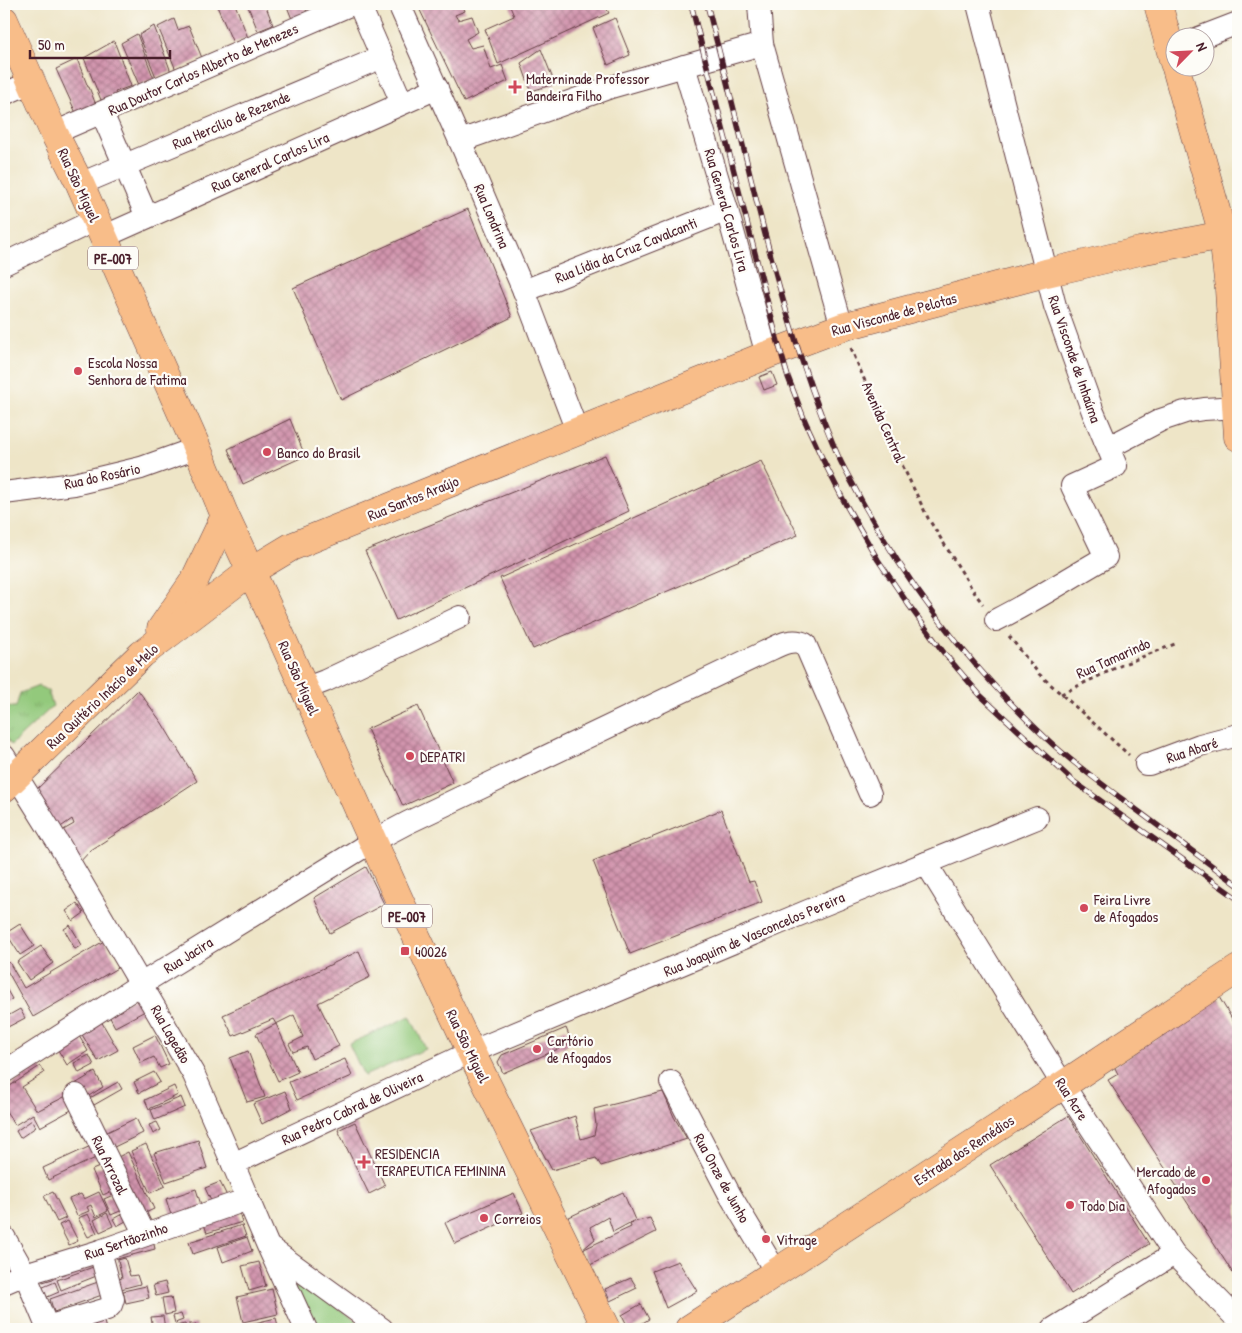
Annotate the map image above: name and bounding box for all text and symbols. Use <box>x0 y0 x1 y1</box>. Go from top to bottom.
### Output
street label: Rua Doutor Carlos Alberto de Menezes <box>105 17 301 120</box>
scale bar <box>30 28 170 60</box>
north arrow <box>1164 28 1214 78</box>
text: 50 m <box>38 34 65 55</box>
text: N <box>1192 39 1213 54</box>
place label: Materninade Professor Bandeira Filho <box>526 68 650 106</box>
marker: Materninade Professor Bandeira Filho <box>508 80 522 94</box>
street label: Rua Hercílio de Rezende <box>169 86 293 154</box>
street label: Rua General Carlos Lira <box>208 127 332 197</box>
street label: Rua São Miguel <box>53 145 105 225</box>
street label: Rua General Carlos Lira <box>699 146 755 274</box>
street label: Rua Londrina <box>469 181 515 252</box>
street label: Rua Lídia da Cruz Cavalcanti <box>552 212 700 288</box>
road number: PE-007 <box>88 247 138 270</box>
street label: Rua Visconde de Pelotas <box>829 287 959 341</box>
street label: Rua Visconde de Inhaúma <box>1043 292 1107 426</box>
place label: Escola Nossa Senhora de Fatima <box>88 352 187 390</box>
marker: Escola Nossa Senhora de Fatima <box>72 365 84 377</box>
street label: Avenida Central <box>857 378 911 466</box>
place label: Banco do Brasil <box>277 442 360 463</box>
marker: Banco do Brasil <box>261 446 273 458</box>
street label: Rua do Rosário <box>62 458 142 494</box>
street label: Rua Santos Araújo <box>364 470 462 526</box>
street label: Rua Tamarindo <box>1073 632 1153 684</box>
street label: Rua São Miguel <box>273 637 325 719</box>
street label: Rua Quitério Inácio de Melo <box>41 638 163 754</box>
street label: Rua Abaré <box>1163 732 1221 768</box>
place label: DEPATRI <box>420 746 466 767</box>
marker: DEPATRI <box>404 750 416 762</box>
street label: Rua Joaquim de Vasconcelos Pereira <box>660 886 848 982</box>
place label: Feira Livre de Afogados <box>1093 889 1158 927</box>
marker: Feira Livre de Afogados <box>1078 902 1090 914</box>
road number: PE-007 <box>382 904 432 928</box>
street label: Rua Jacira <box>159 932 217 978</box>
place label: 40026 <box>415 941 447 962</box>
marker: 40026 <box>399 945 411 957</box>
street label: Rua Lagedão <box>146 1001 196 1067</box>
street label: Rua São Miguel <box>441 1006 495 1086</box>
place label: Cartório de Afogados <box>547 1030 611 1068</box>
marker: Cartório de Afogados <box>531 1043 543 1055</box>
street label: Rua Pedro Cabral de Oliveira <box>278 1066 426 1150</box>
street label: Rua Acre <box>1050 1074 1094 1124</box>
street label: Estrada dos Remédios <box>910 1110 1018 1190</box>
street label: Rua Onze de Junho <box>689 1130 755 1226</box>
street label: Rua Arrozal <box>87 1132 133 1198</box>
place label: RESIDENCIA TERAPEUTICA FEMININA <box>375 1143 507 1181</box>
marker: RESIDENCIA TERAPEUTICA FEMININA <box>357 1155 371 1169</box>
place label: Mercado de Afogados <box>1136 1161 1196 1199</box>
marker: Mercado de Afogados <box>1200 1174 1212 1186</box>
place label: Todo Dia <box>1080 1195 1125 1216</box>
marker: Todo Dia <box>1064 1199 1076 1211</box>
place label: Correios <box>494 1208 541 1229</box>
marker: Correios <box>478 1212 490 1224</box>
street label: Rua Sertãozinho <box>82 1217 170 1265</box>
place label: Vitrage <box>776 1229 817 1250</box>
marker: Vitrage <box>760 1233 772 1245</box>

